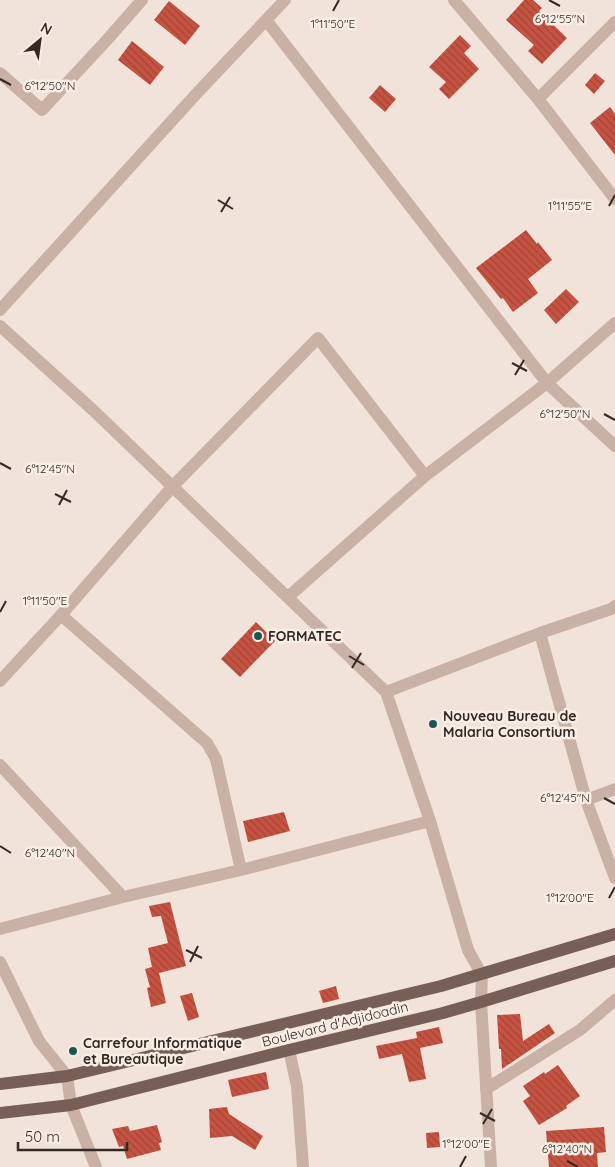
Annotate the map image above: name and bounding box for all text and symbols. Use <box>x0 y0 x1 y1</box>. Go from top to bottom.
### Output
text: 6°12'55"N <box>535 11 585 26</box>
north arrow <box>15 15 65 65</box>
text: 1°11'50"E <box>311 16 356 31</box>
text: N <box>37 18 55 39</box>
text: 6°12'50"N <box>25 78 75 93</box>
text: 1°11'55"E <box>548 198 592 213</box>
text: 6°12'50"N <box>540 406 590 421</box>
text: 6°12'45"N <box>25 461 75 476</box>
text: 1°11'50"E <box>23 593 68 608</box>
place label: FORMATEC <box>268 627 341 645</box>
marker: FORMATEC <box>252 630 264 642</box>
place label: Nouveau Bureau de Malaria Consortium <box>443 707 576 741</box>
marker: Nouveau Bureau de Malaria Consortium <box>427 718 439 730</box>
text: 6°12'45"N <box>540 790 590 805</box>
text: 6°12'40"N <box>25 845 75 860</box>
text: 1°12'00"E <box>546 890 594 905</box>
street label: Boulevard d'Adjidoadin <box>260 997 410 1051</box>
place label: Carrefour Informatique et Bureautique <box>83 1034 242 1068</box>
marker: Carrefour Informatique et Bureautique <box>67 1045 79 1057</box>
scale bar <box>18 1120 126 1152</box>
text: 50 m <box>25 1127 60 1146</box>
text: 1°12'00"E <box>442 1136 490 1151</box>
text: 6°12'40"N <box>542 1141 592 1156</box>

